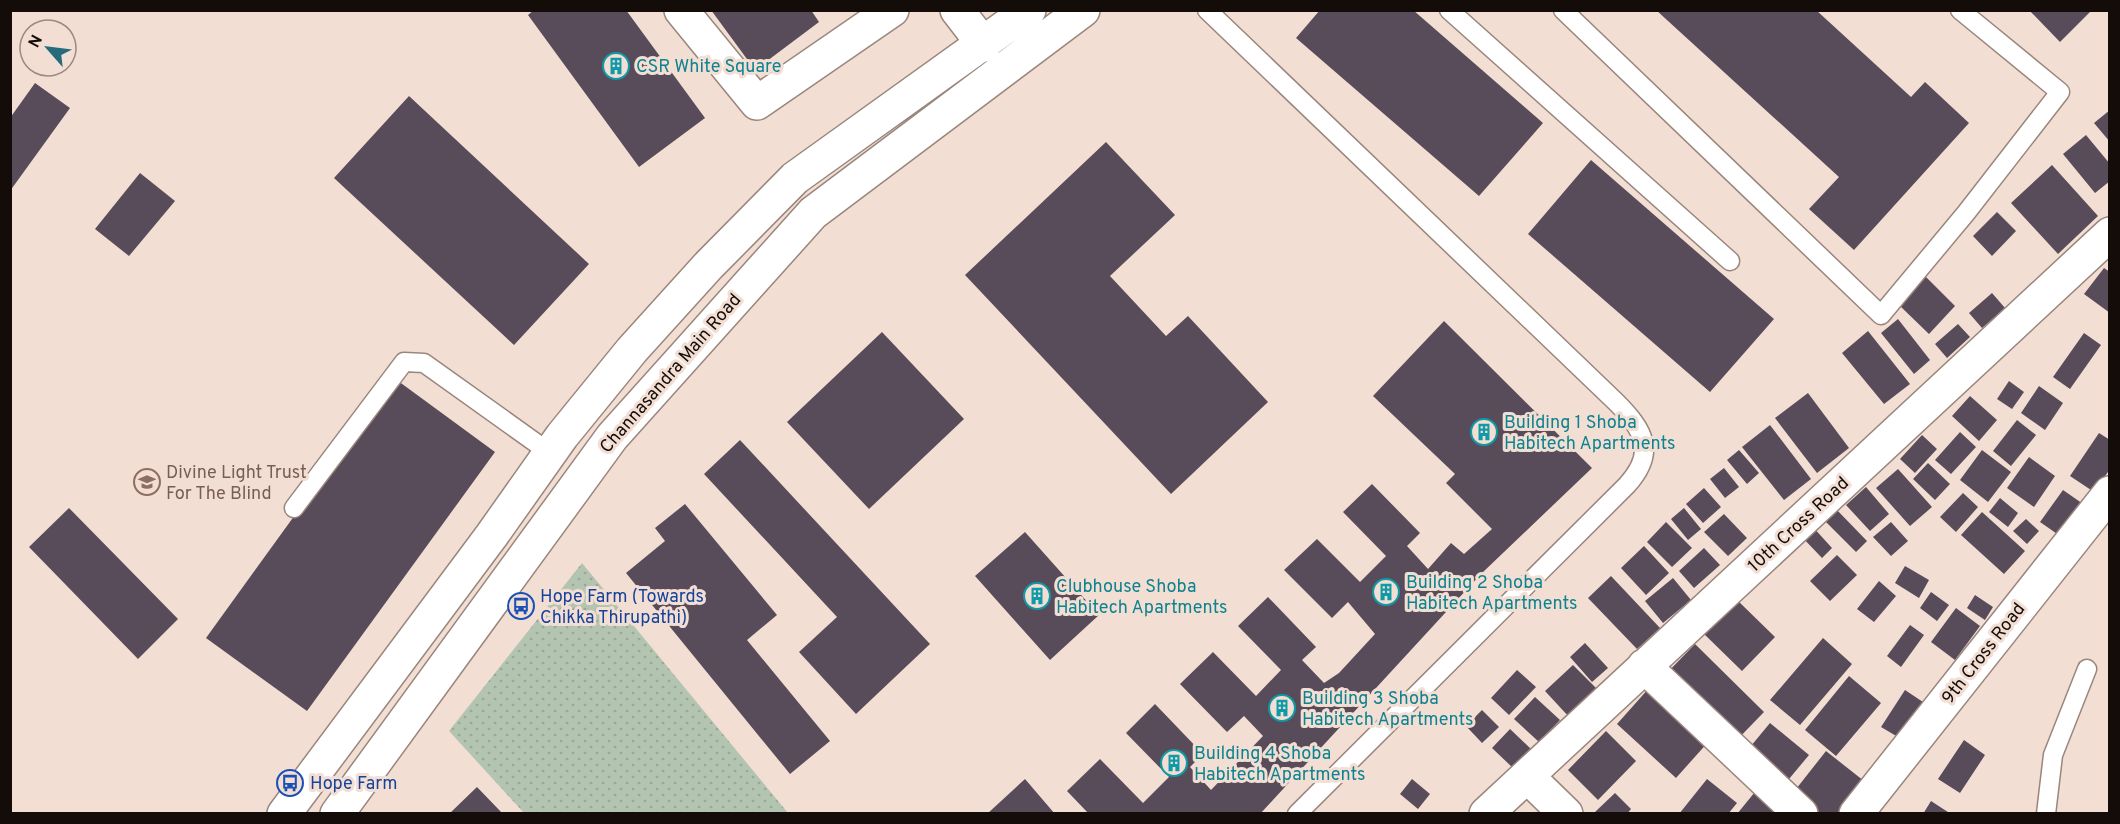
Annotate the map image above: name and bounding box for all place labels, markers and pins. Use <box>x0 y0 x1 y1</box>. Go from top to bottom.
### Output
building icon: CSR White Square <box>601 51 631 81</box>
place label: CSR White Square <box>636 56 781 79</box>
place label: Building 1 Shoba Habitech Apartments <box>1504 412 1676 456</box>
building icon: Building 1 Shoba Habitech Apartments <box>1469 417 1499 447</box>
place label: Divine Light Trust For The Blind <box>166 462 307 506</box>
school or university icon: Divine Light Trust For The Blind <box>132 467 162 497</box>
place label: Building 2 Shoba Habitech Apartments <box>1406 572 1578 616</box>
place label: Clubhouse Shoba Habitech Apartments <box>1056 576 1228 620</box>
building icon: Building 2 Shoba Habitech Apartments <box>1371 577 1401 607</box>
building icon: Clubhouse Shoba Habitech Apartments <box>1022 581 1052 611</box>
place label: Hope Farm (Towards Chikka Thirupathi) <box>540 586 704 630</box>
bus stop icon: Hope Farm (Towards Chikka Thirupathi) <box>506 591 536 621</box>
place label: Building 3 Shoba Habitech Apartments <box>1302 688 1474 732</box>
building icon: Building 3 Shoba Habitech Apartments <box>1267 693 1297 723</box>
place label: Building 4 Shoba Habitech Apartments <box>1194 743 1366 787</box>
building icon: Building 4 Shoba Habitech Apartments <box>1159 748 1189 778</box>
bus stop icon: Hope Farm <box>275 768 305 798</box>
place label: Hope Farm <box>310 773 398 796</box>

